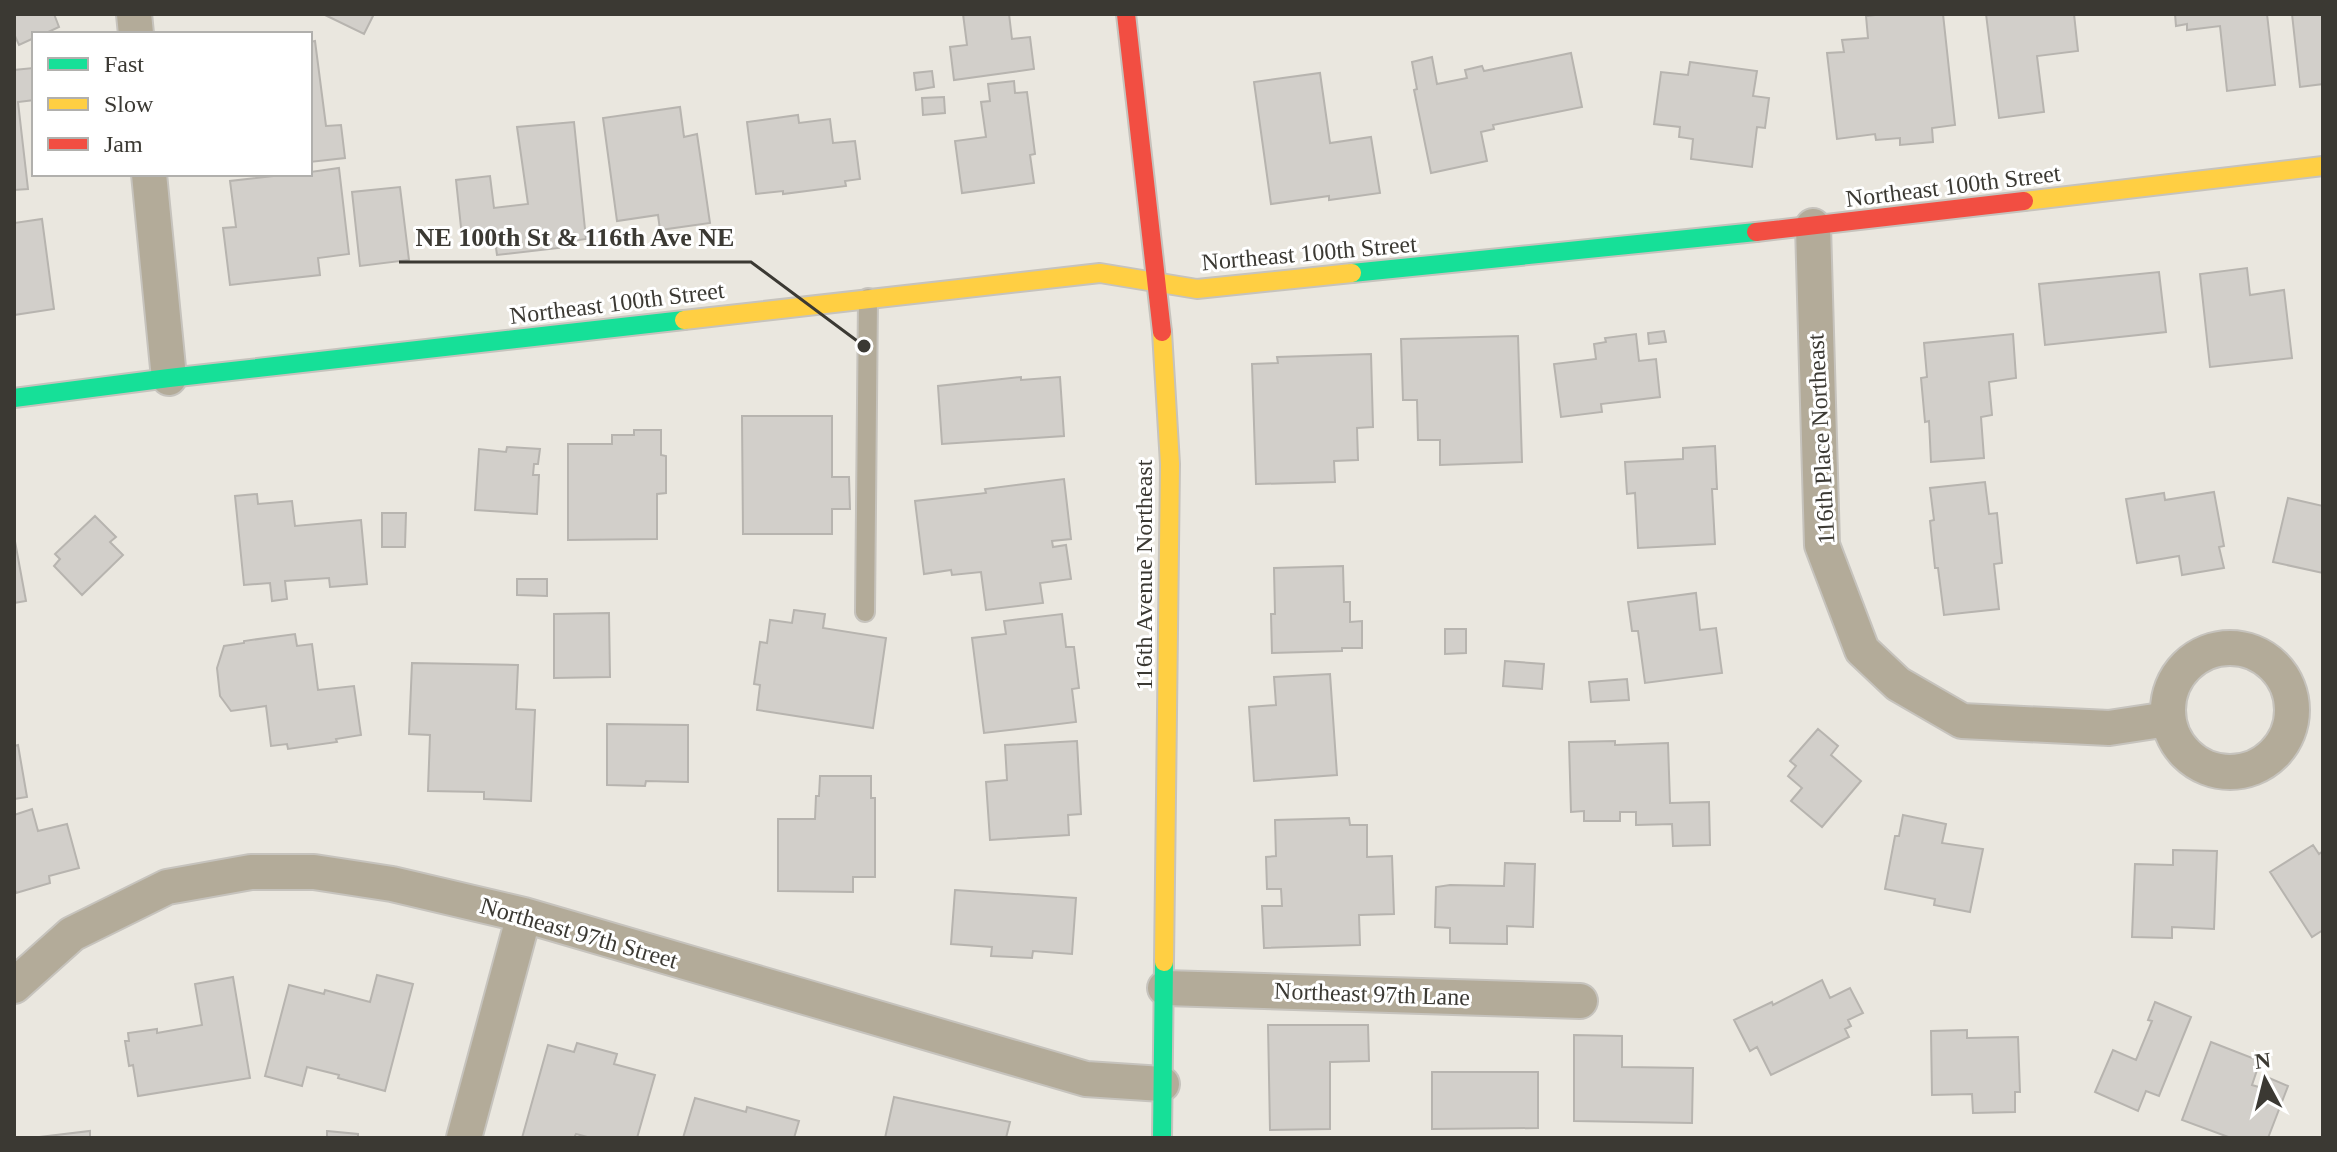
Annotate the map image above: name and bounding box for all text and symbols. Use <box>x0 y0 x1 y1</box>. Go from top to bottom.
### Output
legend <box>32 32 312 176</box>
text: Fast <box>104 51 144 77</box>
text: Slow <box>104 91 154 117</box>
text: Jam <box>104 131 143 157</box>
street label: Northeast 100th Street <box>1844 160 2062 212</box>
callout: NE 100th St & 116th Ave NE <box>399 212 751 262</box>
text: NE 100th St & 116th Ave NE <box>416 223 734 252</box>
street label: Northeast 100th Street <box>1200 231 1418 275</box>
street label: Northeast 100th Street <box>508 277 726 329</box>
street label: 116th Place Northeast <box>1802 333 1840 545</box>
street label: 116th Avenue Northeast <box>1131 459 1157 690</box>
street label: Northeast 97th Street <box>477 892 681 974</box>
street label: Northeast 97th Lane <box>1274 978 1470 1010</box>
north arrow <box>2225 1040 2305 1120</box>
text: N <box>2253 1047 2272 1074</box>

